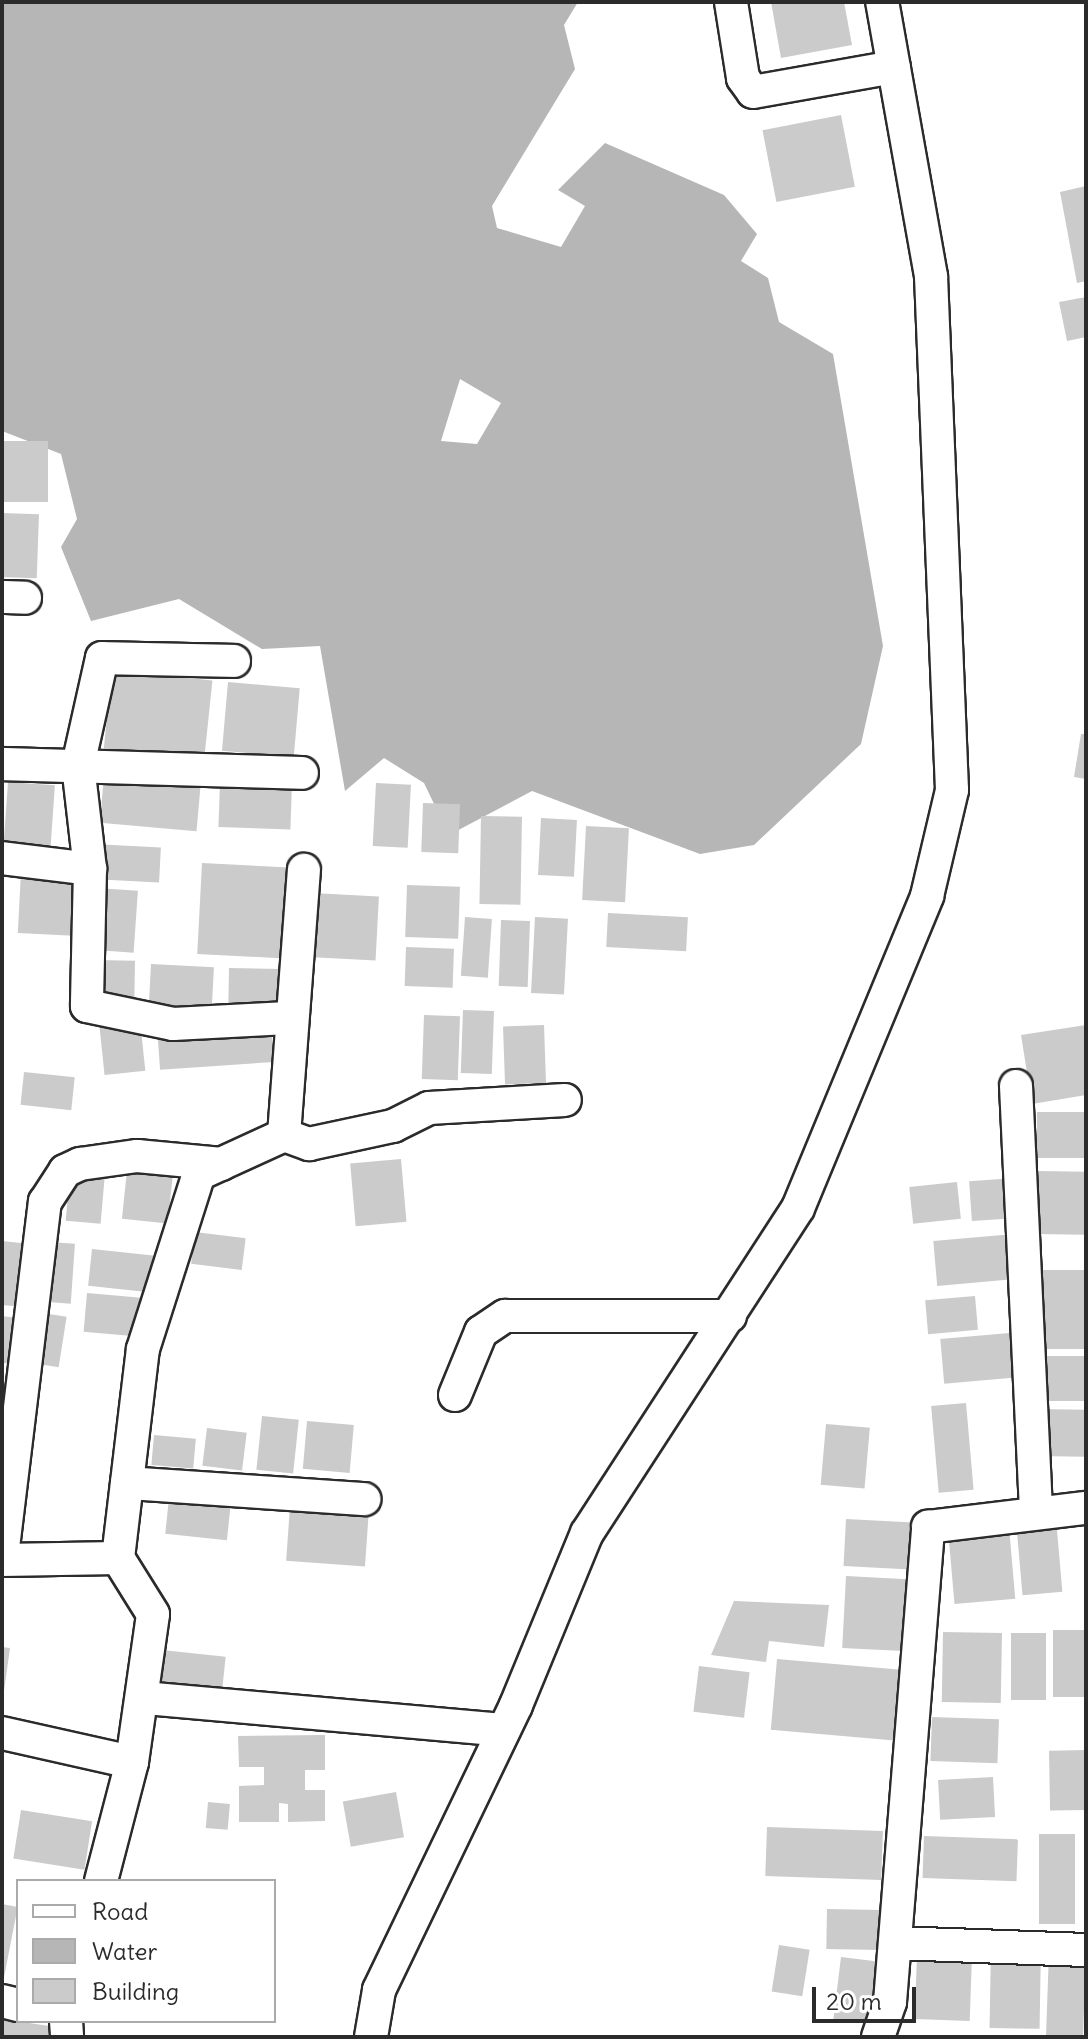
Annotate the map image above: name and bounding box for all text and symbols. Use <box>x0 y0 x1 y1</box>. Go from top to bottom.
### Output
legend <box>16 1879 276 2023</box>
text: Road <box>92 1896 148 1926</box>
text: Water <box>92 1936 157 1966</box>
scale bar <box>816 1971 920 2021</box>
text: Building <box>92 1976 179 2006</box>
text: 20 m <box>826 1986 882 2016</box>

